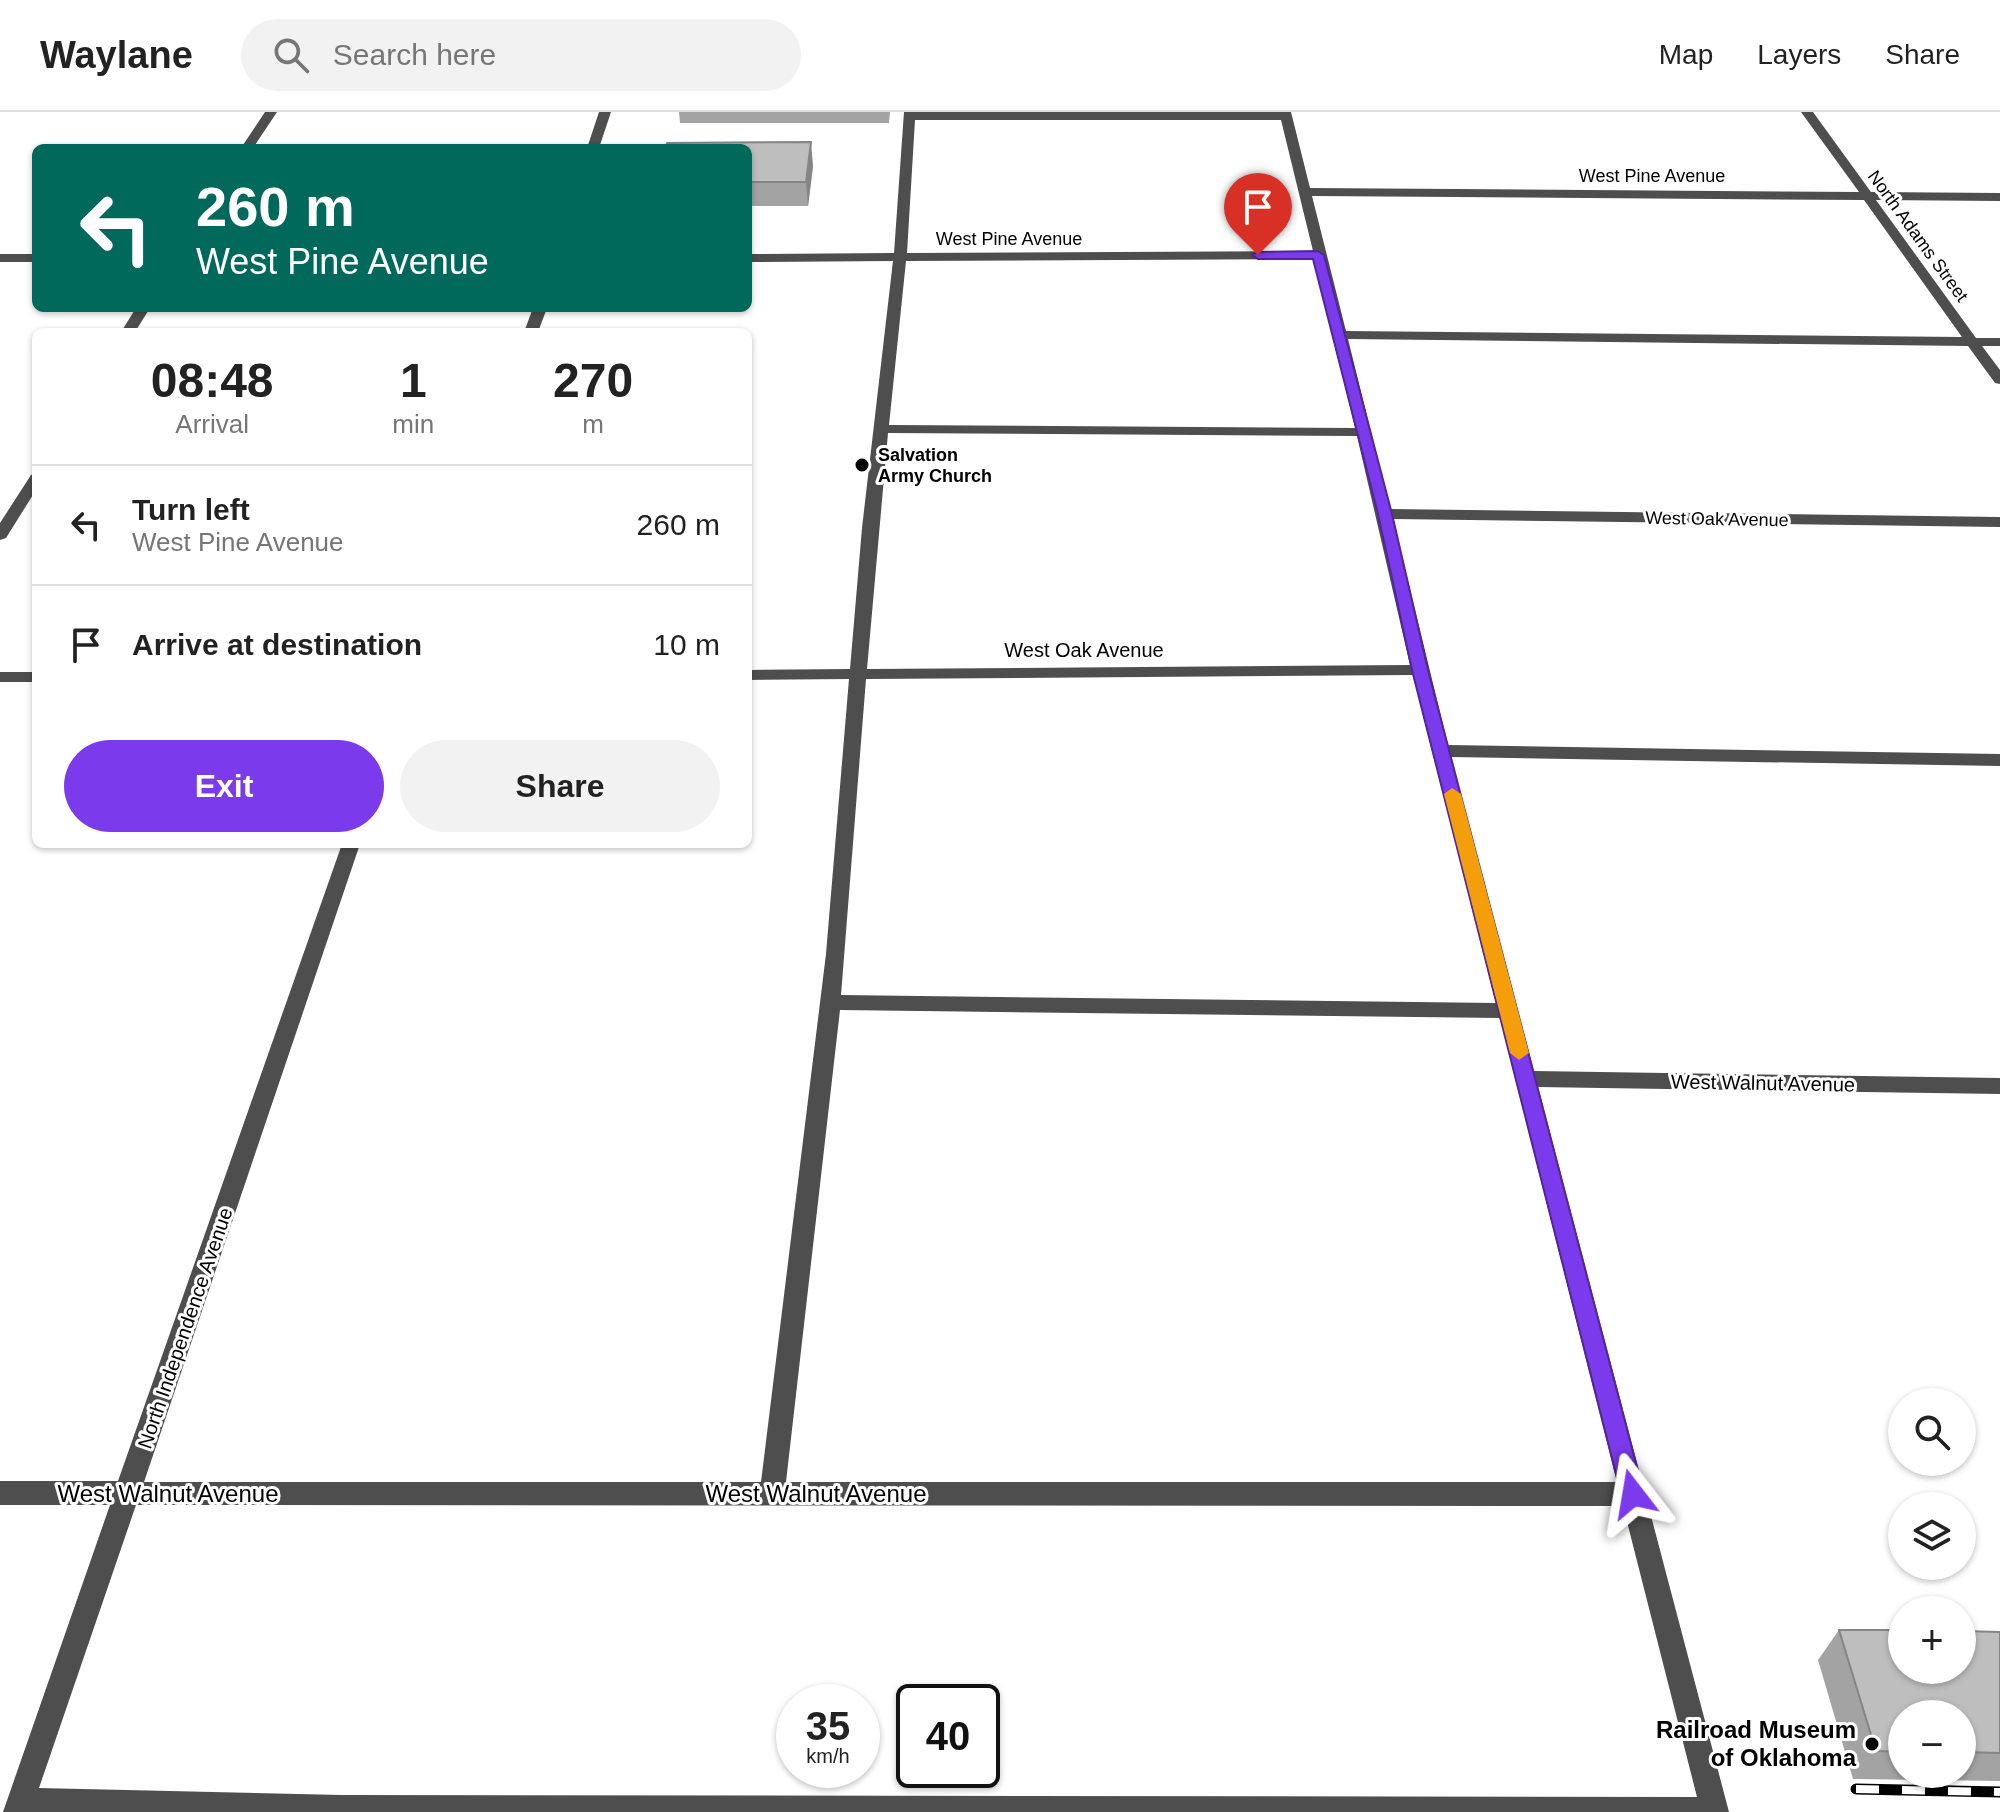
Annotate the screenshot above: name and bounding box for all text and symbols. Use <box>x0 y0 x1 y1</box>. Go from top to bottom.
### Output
search box <box>241 19 801 91</box>
icon: search <box>269 33 313 77</box>
text: Waylane <box>40 34 193 76</box>
text: Search here <box>333 38 496 71</box>
text: Map <box>1659 39 1713 70</box>
text: Layers <box>1757 39 1841 70</box>
text: Share <box>1885 39 1960 70</box>
street label: West Pine Avenue <box>1579 166 1725 186</box>
street label: North Adams Street <box>1864 167 1972 305</box>
pin <box>1224 173 1292 255</box>
text: 260 m <box>196 175 355 238</box>
icon: left <box>64 176 168 280</box>
icon: arrive <box>1236 185 1280 229</box>
street label: West Pine Avenue <box>936 229 1082 249</box>
text: West Pine Avenue <box>196 241 489 282</box>
text: 08:48 <box>151 354 274 407</box>
text: 1 <box>400 354 427 407</box>
text: 270 <box>553 354 633 407</box>
text: Arrival <box>175 409 249 439</box>
text: min <box>392 409 434 439</box>
text: m <box>582 409 604 439</box>
place label: Salvation Army Church <box>878 445 992 486</box>
marker: Salvation Army Church <box>853 456 871 474</box>
text: Turn left <box>132 493 250 526</box>
icon: left <box>64 503 108 547</box>
text: 260 m <box>637 508 720 541</box>
street label: West Oak Avenue <box>1645 508 1789 530</box>
text: West Pine Avenue <box>132 527 344 557</box>
icon: arrive <box>64 623 108 667</box>
text: Arrive at destination <box>132 628 422 661</box>
text: 10 m <box>653 628 720 661</box>
street label: West Oak Avenue <box>1004 639 1164 661</box>
button: Exit <box>64 740 384 832</box>
button: Share <box>400 740 720 832</box>
street label: West Walnut Avenue <box>1671 1070 1855 1096</box>
street label: North Independence Avenue <box>133 1205 237 1451</box>
map controls <box>1888 1388 1976 1788</box>
button: search <box>1888 1388 1976 1476</box>
position arrow <box>1591 1452 1675 1536</box>
street label: West Walnut Avenue <box>57 1480 279 1507</box>
street label: West Walnut Avenue <box>705 1480 927 1507</box>
button: layers <box>1888 1492 1976 1580</box>
button: + <box>1888 1596 1976 1684</box>
speed limit sign: 40 <box>896 1684 1000 1788</box>
button: − <box>1888 1700 1976 1788</box>
text: 35 <box>806 1704 850 1748</box>
place label: Railroad Museum of Oklahoma <box>1656 1716 1857 1771</box>
marker: Railroad Museum of Oklahoma <box>1863 1735 1881 1753</box>
text: km/h <box>806 1745 850 1767</box>

